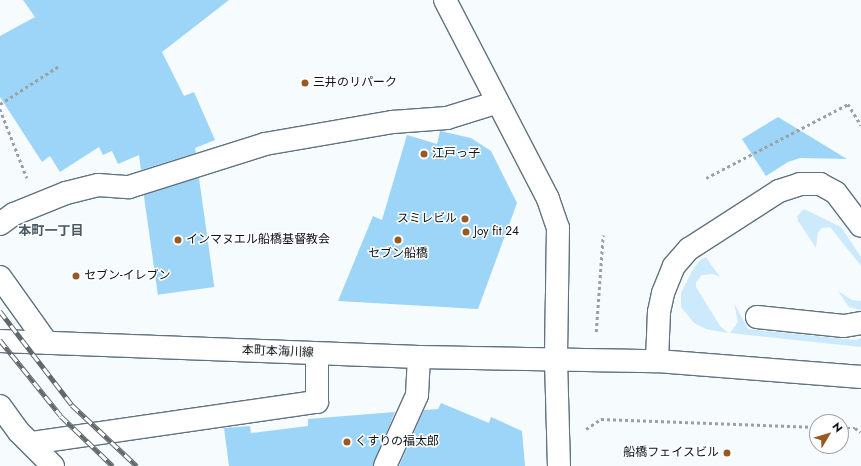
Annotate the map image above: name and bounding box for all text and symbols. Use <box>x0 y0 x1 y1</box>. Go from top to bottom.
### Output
place label: 三井のリパーク <box>313 76 397 90</box>
marker: 三井のリパーク <box>300 78 310 88</box>
place label: 江戸っ子 <box>432 147 480 161</box>
marker: 江戸っ子 <box>419 149 429 159</box>
place label: スミレビル <box>397 212 457 226</box>
marker: スミレビル <box>460 214 470 224</box>
district label: 本町一丁目 <box>19 223 83 239</box>
place label: Joy fit 24 <box>474 225 519 239</box>
marker: Joy fit 24 <box>461 227 471 237</box>
place label: インマヌエル船橋基督教会 <box>186 233 330 247</box>
marker: インマヌエル船橋基督教会 <box>173 235 183 245</box>
marker: セブン船橋 <box>393 235 403 245</box>
place label: セブン船橋 <box>368 247 428 261</box>
place label: セブン-イレブン <box>84 269 171 283</box>
marker: セブン-イレブン <box>71 271 81 281</box>
street label: 本町本海川線 <box>242 344 314 360</box>
north arrow <box>809 414 849 454</box>
text: N <box>829 419 847 436</box>
place label: くすりの福太郎 <box>355 435 439 449</box>
marker: くすりの福太郎 <box>342 437 352 447</box>
place label: 船橋フェイスビル <box>623 446 719 460</box>
marker: 船橋フェイスビル <box>722 448 732 458</box>

